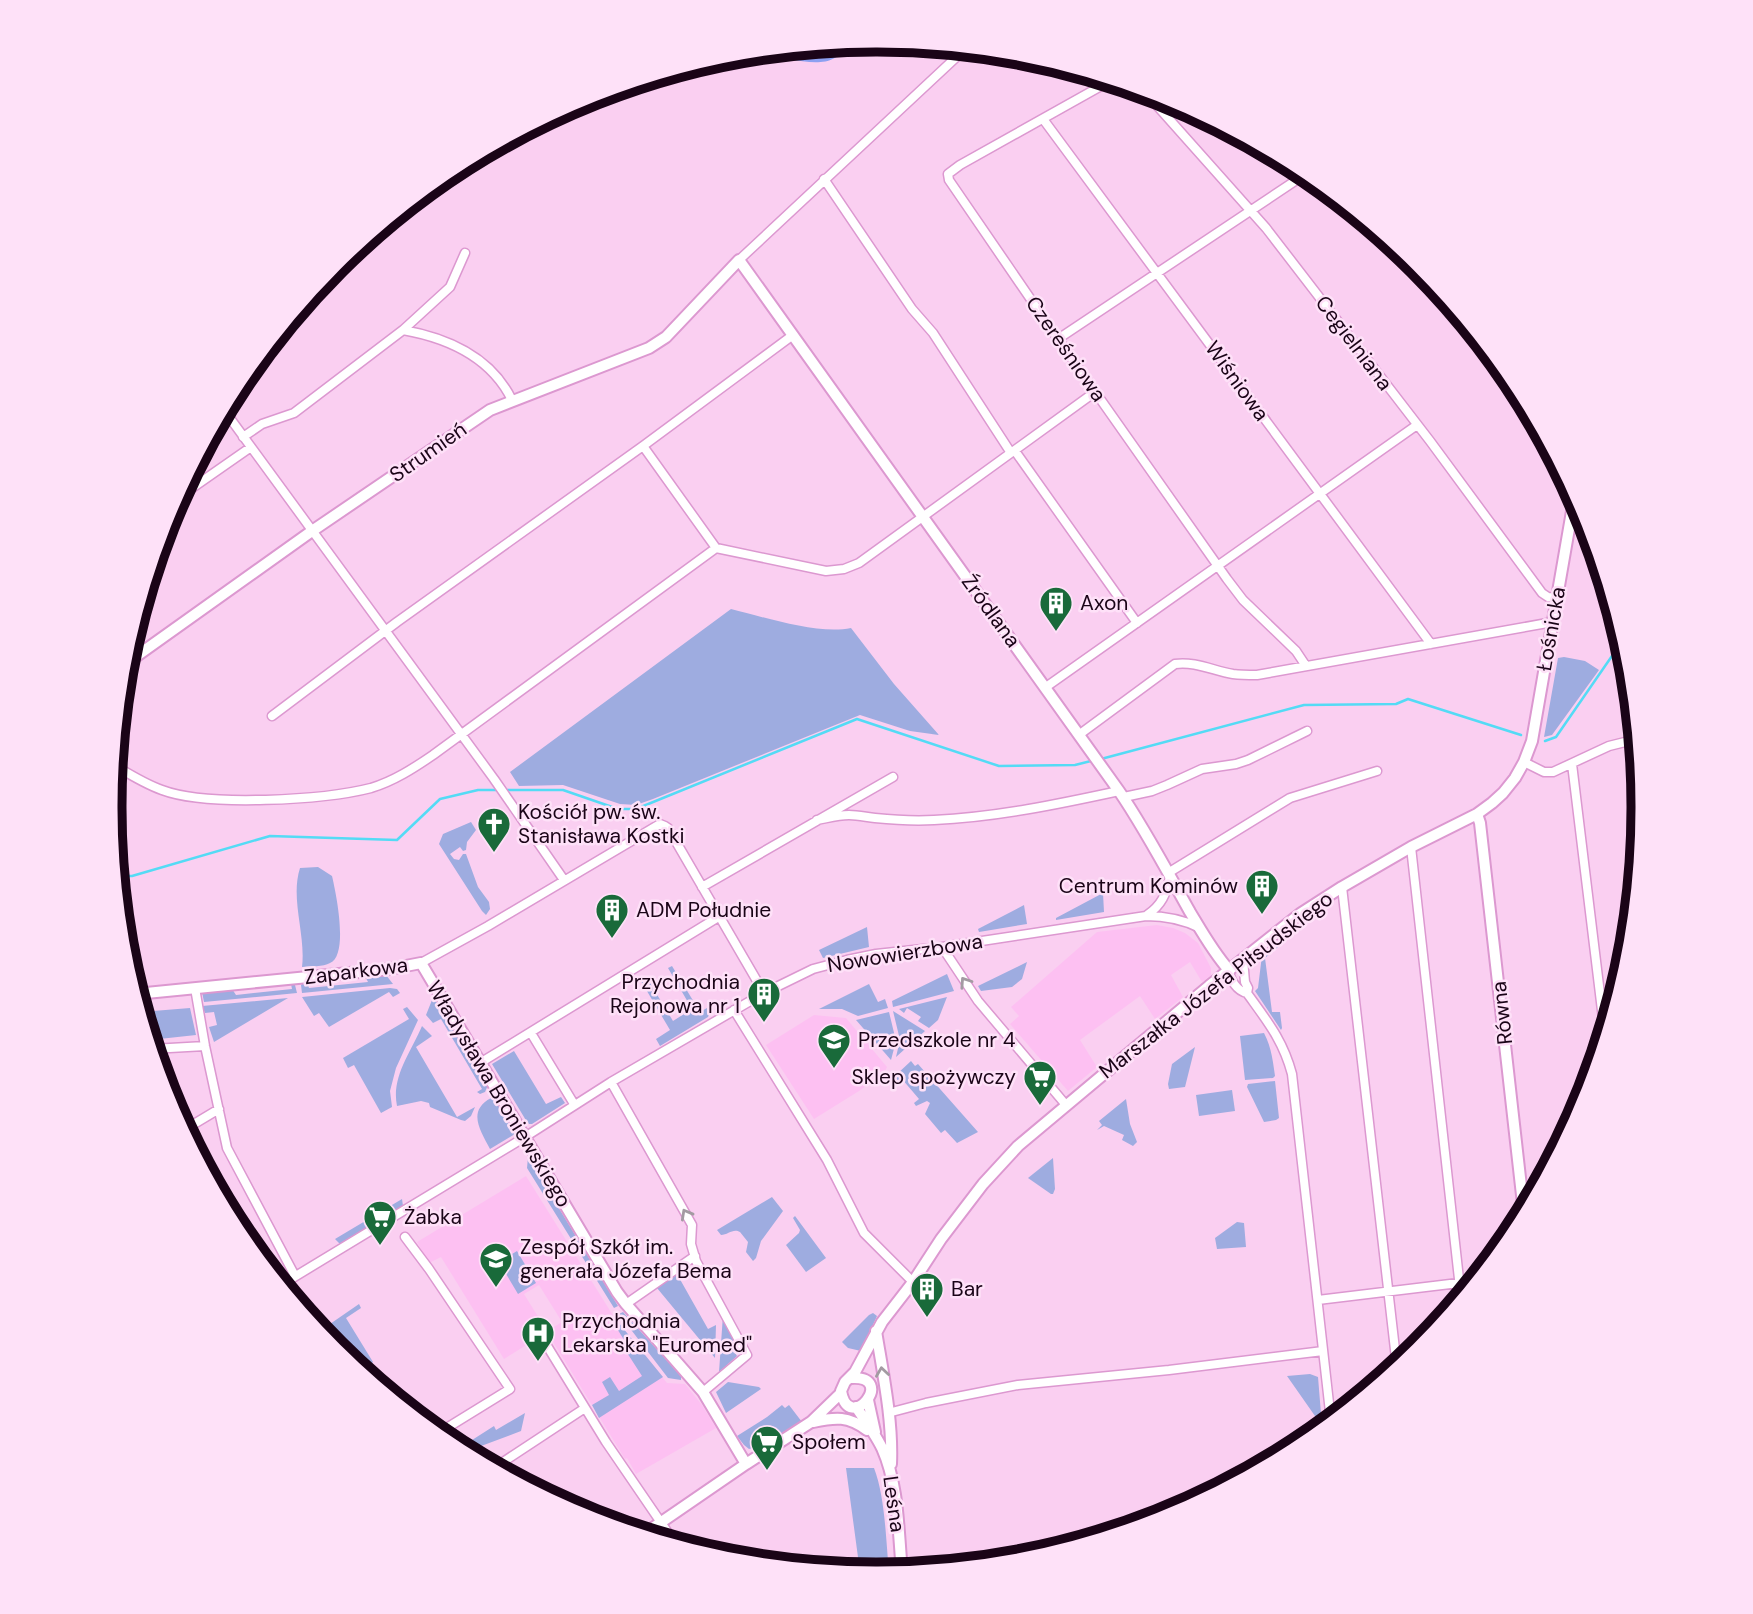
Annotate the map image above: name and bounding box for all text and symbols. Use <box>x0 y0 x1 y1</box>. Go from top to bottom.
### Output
street label: Cegielniana <box>1309 290 1399 396</box>
street label: Czereśniowa <box>1019 291 1113 407</box>
street label: Wiśniowa <box>1199 335 1275 427</box>
street label: Strumień <box>384 415 472 489</box>
street label: Źródlana <box>955 569 1027 653</box>
building icon: Axon <box>1037 584 1075 633</box>
street label: Łośnicka <box>1530 585 1572 673</box>
place label: Axon <box>1080 589 1128 617</box>
place label: Kościół pw. św. Stanisława Kostki <box>518 798 685 850</box>
church icon: Kościół pw. św. Stanisława Kostki <box>475 805 513 854</box>
building icon: Centrum Kominów <box>1243 867 1281 916</box>
place label: Centrum Kominów <box>1059 872 1238 900</box>
street label: Marszałka Józefa Piłsudskiego <box>1093 885 1339 1085</box>
building icon: ADM Południe <box>593 891 631 940</box>
place label: ADM Południe <box>636 896 771 924</box>
street label: Nowowierzbowa <box>825 927 985 979</box>
street label: Zaparkowa <box>303 951 409 991</box>
place label: Przychodnia Rejonowa nr 1 <box>610 968 740 1020</box>
street label: Władysława Broniewskiego <box>420 975 578 1213</box>
building icon: Przychodnia Rejonowa nr 1 <box>745 975 783 1024</box>
one-way arrow <box>961 977 973 990</box>
street label: Równa <box>1485 980 1519 1046</box>
school or university icon: Przedszkole nr 4 <box>815 1021 853 1070</box>
place label: Przedszkole nr 4 <box>858 1026 1016 1054</box>
supermarket icon: Sklep spożywczy <box>1021 1058 1059 1107</box>
place label: Sklep spożywczy <box>852 1063 1016 1091</box>
supermarket icon: Żabka <box>361 1198 399 1247</box>
place label: Żabka <box>404 1203 462 1231</box>
one-way arrow <box>680 1208 694 1221</box>
place label: Zespół Szkół im. generała Józefa Bema <box>520 1233 732 1285</box>
school or university icon: Zespół Szkół im. generała Józefa Bema <box>477 1240 515 1289</box>
building icon: Bar <box>908 1270 946 1319</box>
place label: Bar <box>951 1275 983 1303</box>
place label: Przychodnia Lekarska "Euromed" <box>562 1307 752 1359</box>
hospital icon: Przychodnia Lekarska "Euromed" <box>519 1314 557 1363</box>
one-way arrow <box>875 1366 890 1378</box>
supermarket icon: Społem <box>748 1423 786 1472</box>
place label: Społem <box>792 1428 866 1456</box>
street label: Leśna <box>876 1474 912 1534</box>

